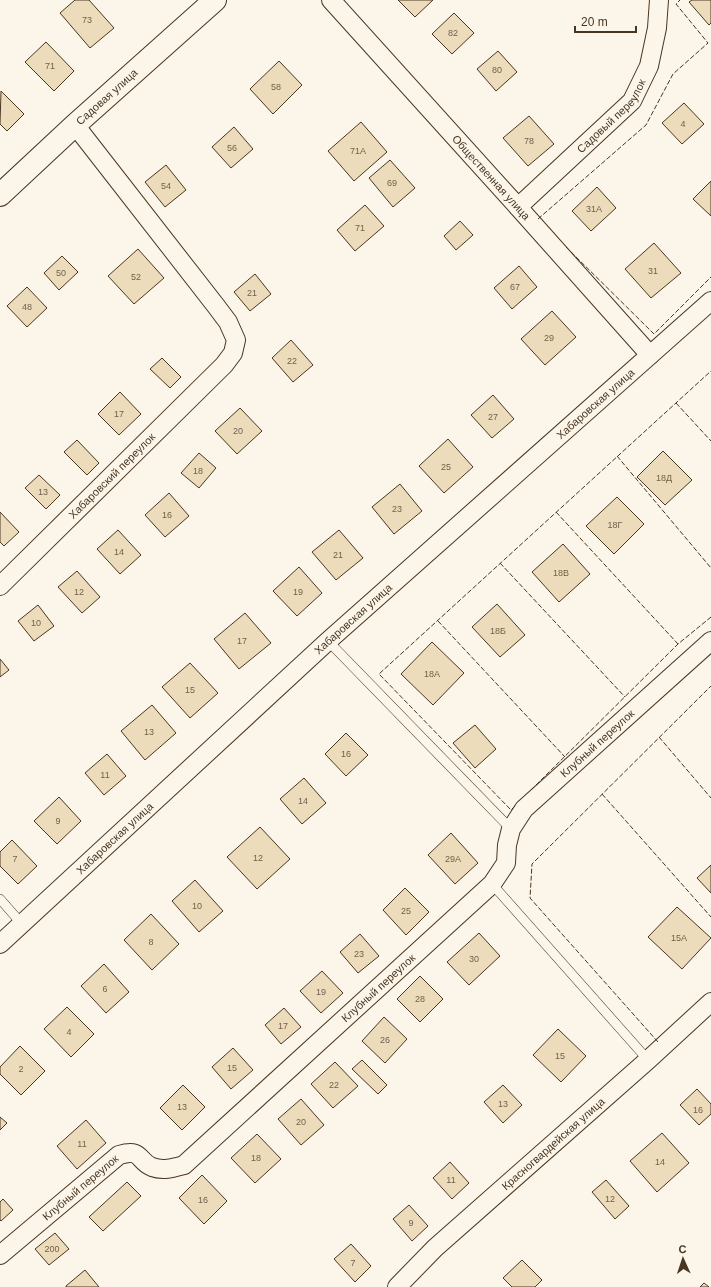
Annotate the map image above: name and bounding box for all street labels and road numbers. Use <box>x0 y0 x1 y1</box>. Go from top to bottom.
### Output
street label: Садовая улица <box>74 66 140 127</box>
street label: Садовый переулок <box>574 77 648 155</box>
street label: Общественная улица <box>450 133 533 223</box>
street label: Хабаровская улица <box>554 366 637 441</box>
street label: Хабаровский переулок <box>66 430 158 521</box>
street label: Хабаровская улица <box>312 581 395 657</box>
street label: Клубный переулок <box>558 707 637 779</box>
street label: Хабаровская улица <box>74 799 156 876</box>
street label: Клубный переулок <box>339 951 417 1024</box>
street label: Красногвардейская улица <box>499 1095 608 1192</box>
street label: Клубный переулок <box>40 1152 121 1223</box>

